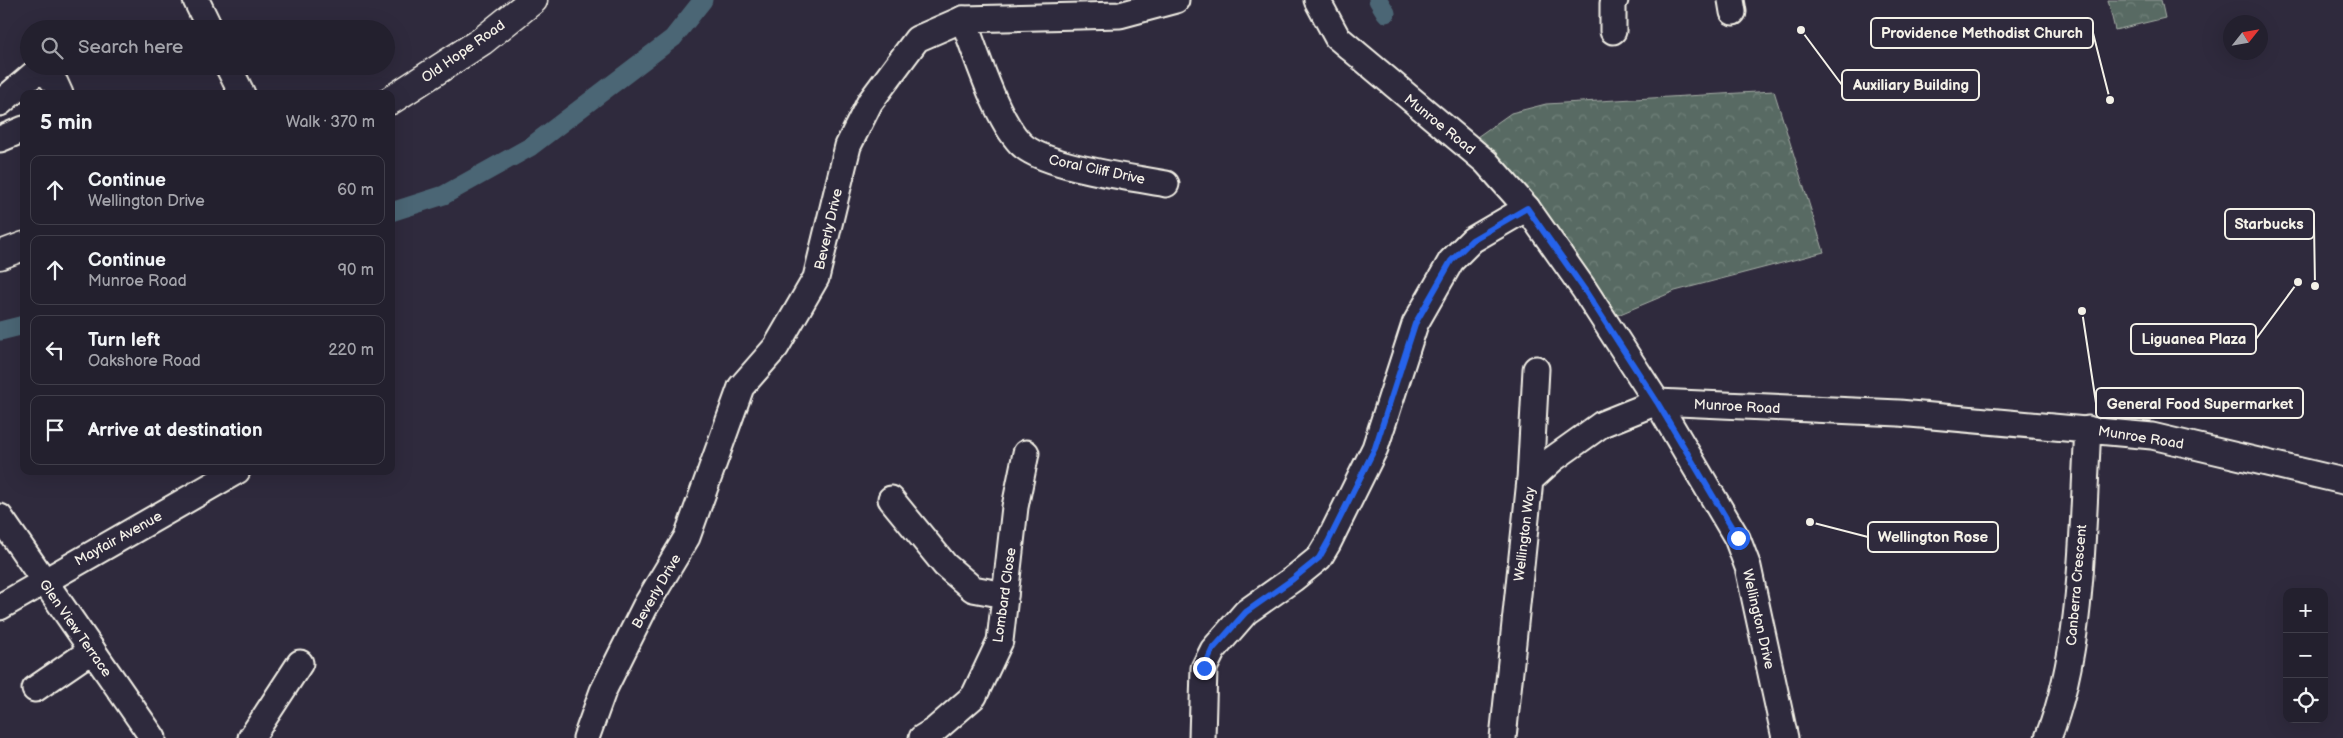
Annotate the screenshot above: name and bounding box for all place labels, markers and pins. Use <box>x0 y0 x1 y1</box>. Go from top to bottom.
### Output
callout: Providence Methodist Church <box>1871 18 2093 48</box>
callout: Auxiliary Building <box>1842 70 1979 100</box>
callout: Starbucks <box>2225 209 2314 239</box>
callout: Liguanea Plaza <box>2131 324 2256 354</box>
callout: General Food Supermarket <box>2096 388 2303 418</box>
callout: Wellington Rose <box>1868 522 1998 552</box>

